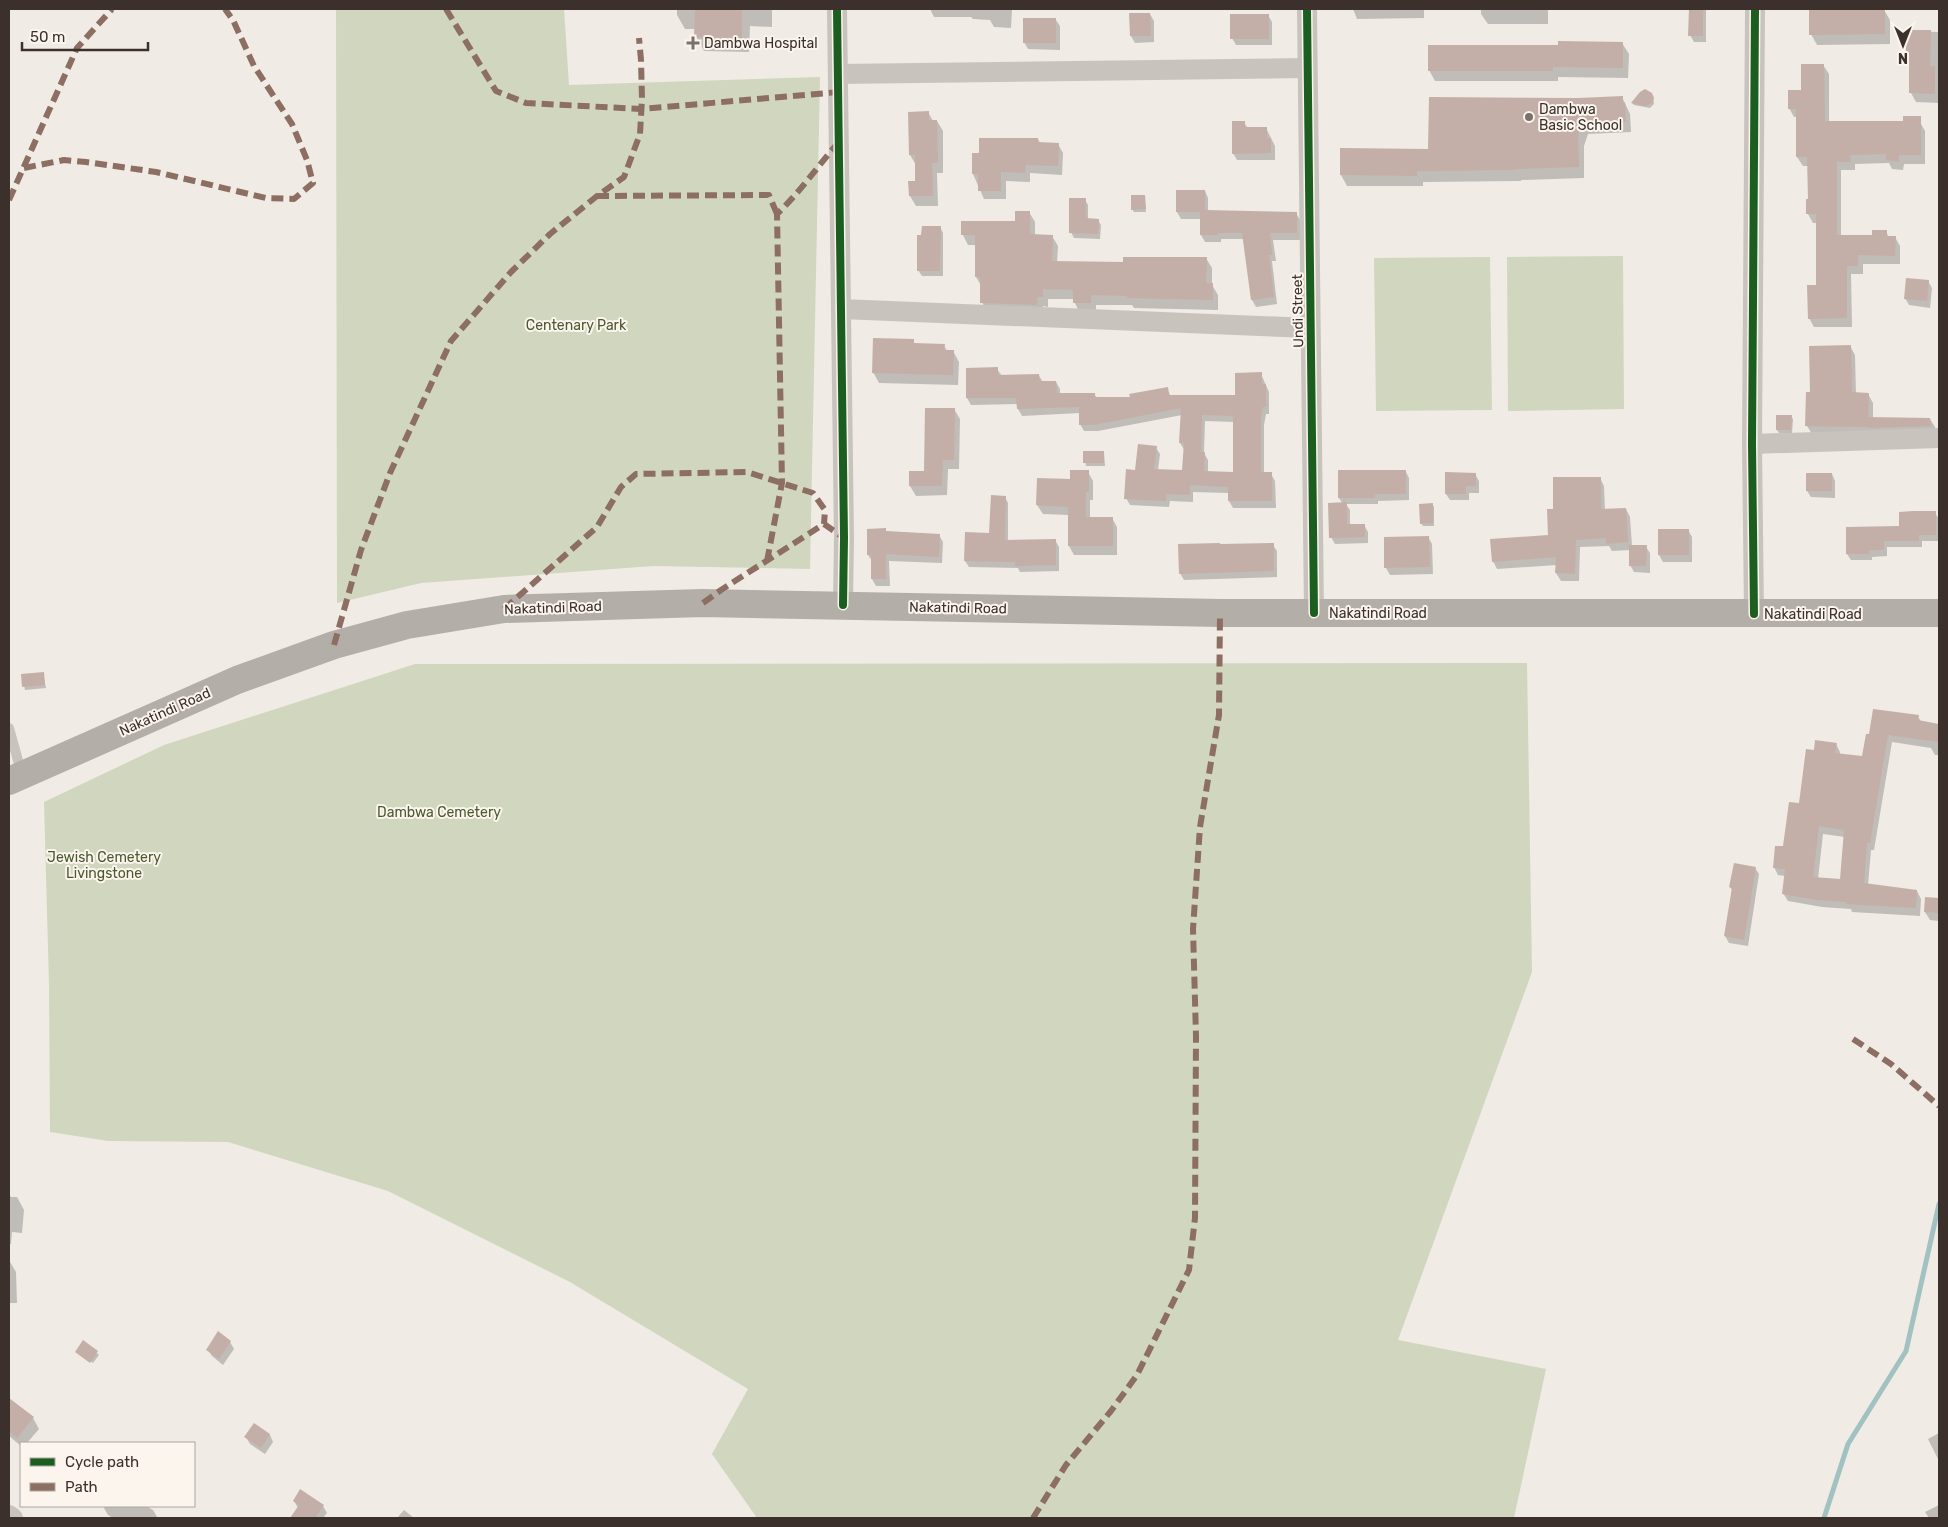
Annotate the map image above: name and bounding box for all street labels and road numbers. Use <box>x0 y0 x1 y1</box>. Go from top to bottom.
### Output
street label: Undi Street <box>1289 273 1307 348</box>
street label: Nakatindi Road <box>504 598 602 618</box>
street label: Nakatindi Road <box>909 599 1007 617</box>
street label: Nakatindi Road <box>1329 605 1427 622</box>
street label: Nakatindi Road <box>1764 606 1862 623</box>
street label: Nakatindi Road <box>117 684 213 740</box>

